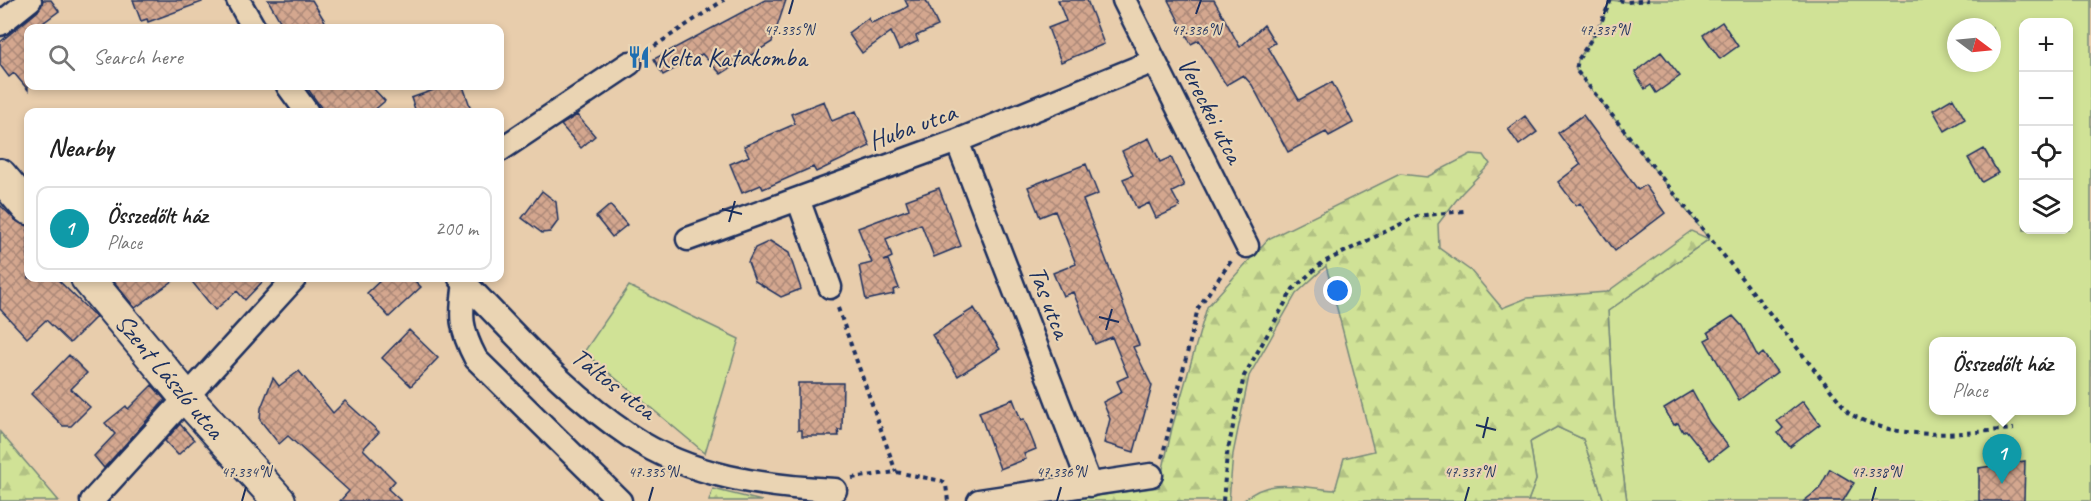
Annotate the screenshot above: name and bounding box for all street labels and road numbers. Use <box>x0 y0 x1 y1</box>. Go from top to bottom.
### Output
street label: Vereckei utca <box>1170 52 1252 171</box>
street label: Huba utca <box>864 95 962 158</box>
street label: Tas utca <box>1021 261 1079 345</box>
street label: Szent László utca <box>108 307 233 447</box>
street label: Táltos utca <box>565 340 665 428</box>

